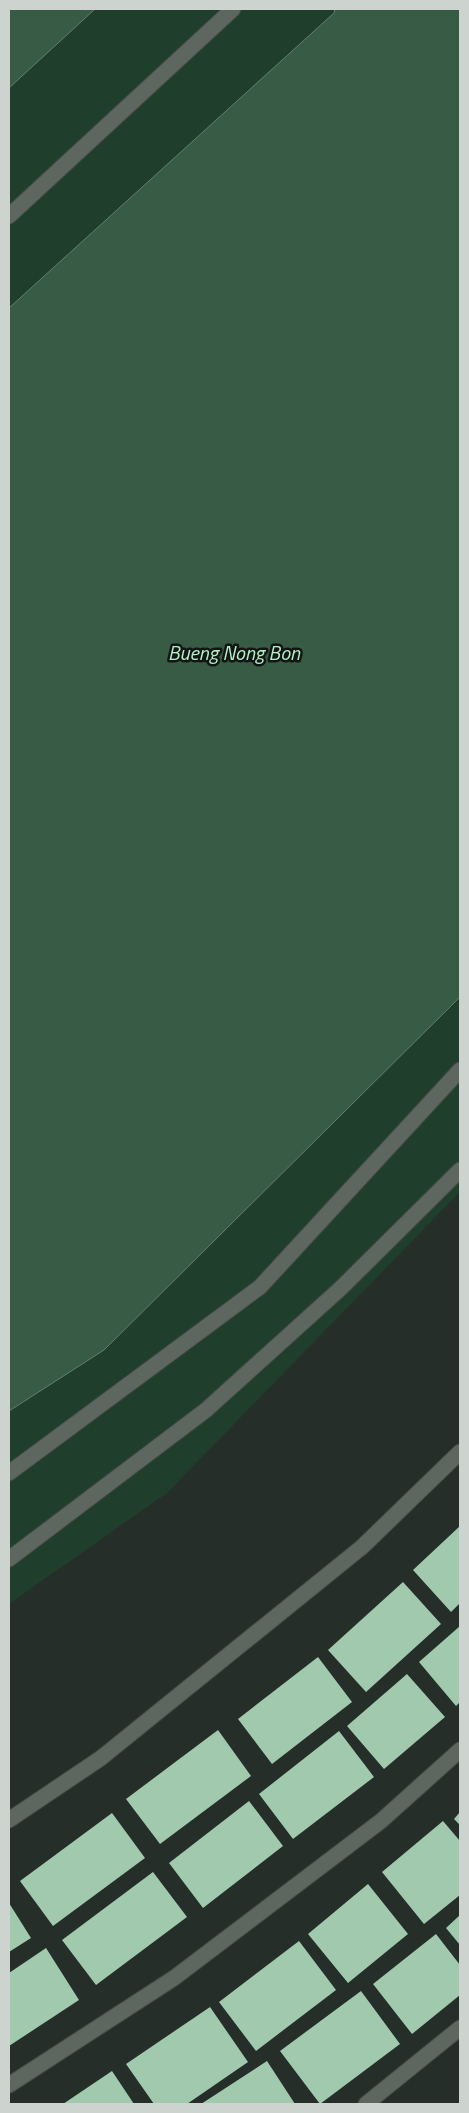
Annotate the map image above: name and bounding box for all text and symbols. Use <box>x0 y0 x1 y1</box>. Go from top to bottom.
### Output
water label: Bueng Nong Bon <box>168 637 301 668</box>

